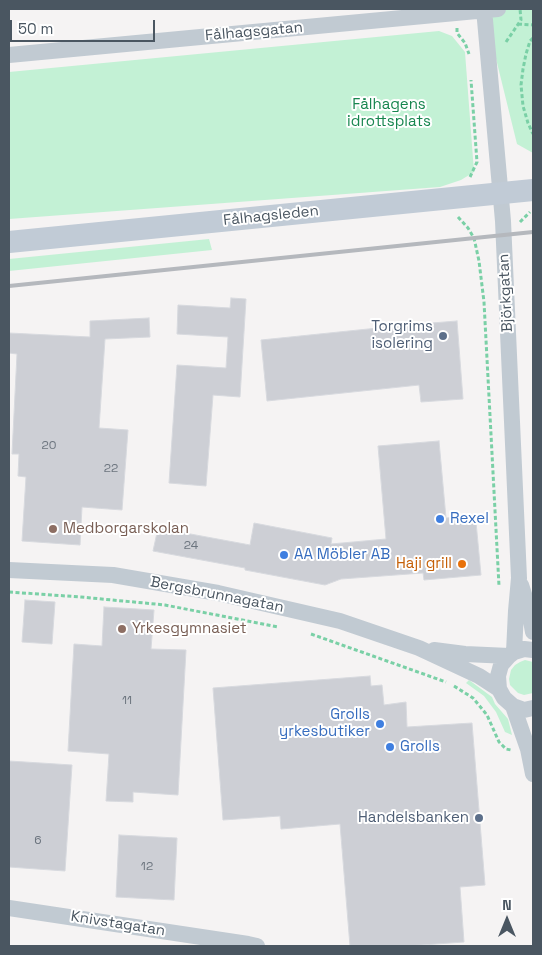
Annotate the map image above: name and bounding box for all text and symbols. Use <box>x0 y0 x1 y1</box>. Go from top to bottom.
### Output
scale bar <box>12 10 158 42</box>
text: 50 m <box>18 19 53 38</box>
street label: Fålhagsgatan <box>204 19 304 45</box>
park label: Fålhagens idrottsplats <box>347 96 431 131</box>
street label: Fålhagsleden <box>222 202 320 230</box>
street label: Björkgatan <box>495 253 517 333</box>
place label: Torgrims isolering <box>371 318 433 353</box>
marker: Torgrims isolering <box>437 330 449 342</box>
house number: 20 <box>42 439 56 453</box>
house number: 22 <box>104 462 118 476</box>
place label: Rexel <box>450 510 489 528</box>
marker: Rexel <box>434 513 446 525</box>
place label: Medborgarskolan <box>63 520 189 538</box>
marker: Medborgarskolan <box>47 523 59 535</box>
house number: 24 <box>184 539 198 553</box>
place label: AA Möbler AB <box>294 546 390 564</box>
marker: AA Möbler AB <box>278 549 290 561</box>
place label: Haji grill <box>396 555 452 573</box>
marker: Haji grill <box>456 558 468 570</box>
street label: Bergsbrunnagatan <box>149 573 285 617</box>
place label: Yrkesgymnasiet <box>132 620 247 638</box>
marker: Yrkesgymnasiet <box>116 623 128 635</box>
house number: 11 <box>122 694 132 708</box>
place label: Grolls yrkesbutiker <box>279 706 370 741</box>
marker: Grolls yrkesbutiker <box>374 718 386 730</box>
place label: Grolls <box>400 738 440 756</box>
marker: Grolls <box>384 741 396 753</box>
place label: Handelsbanken <box>358 809 469 827</box>
marker: Handelsbanken <box>473 812 485 824</box>
house number: 6 <box>34 834 42 848</box>
house number: 12 <box>141 860 153 874</box>
north arrow <box>482 895 532 945</box>
text: N <box>502 896 512 914</box>
street label: Knivstagatan <box>70 908 166 940</box>

